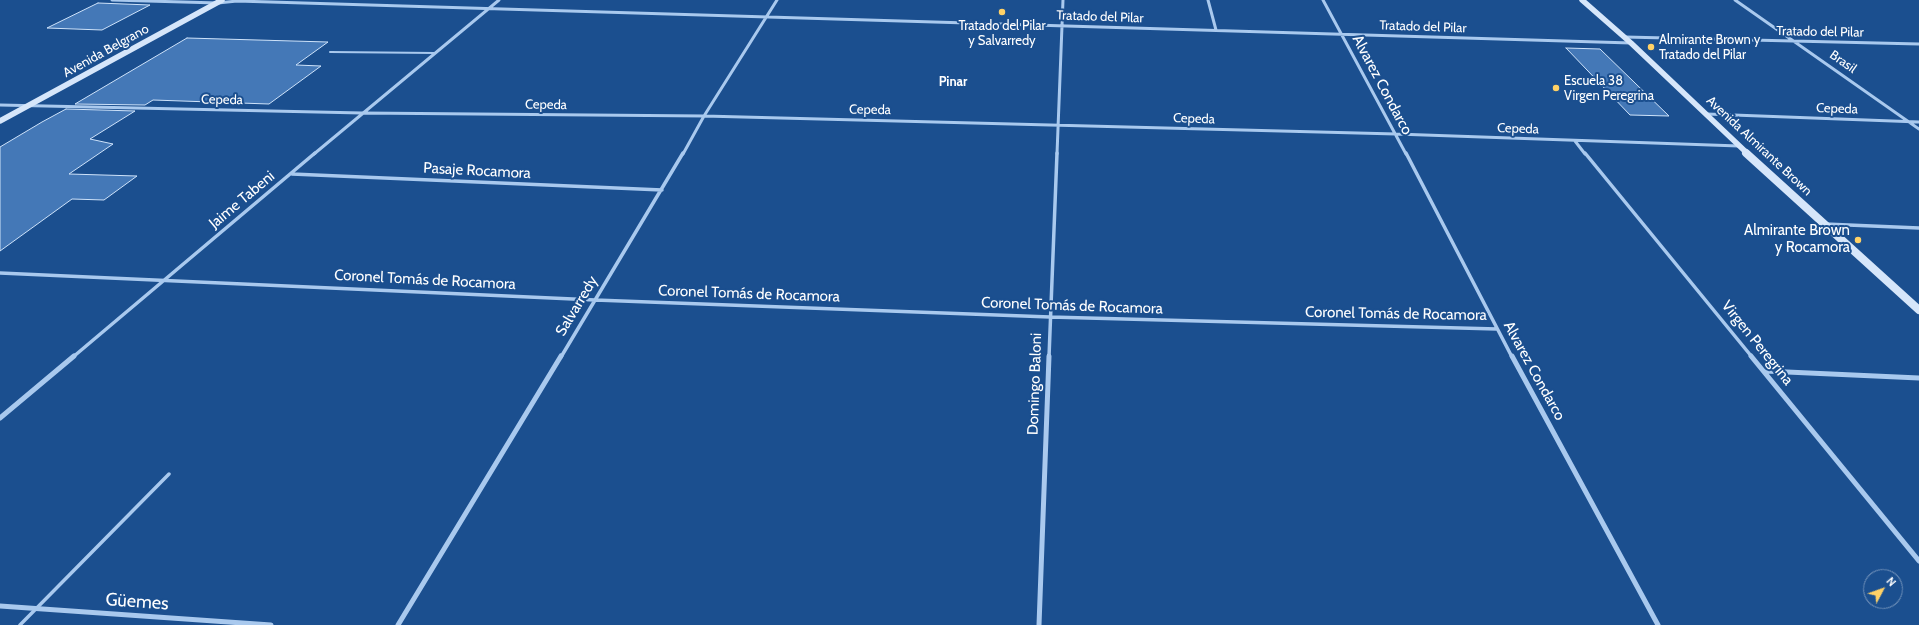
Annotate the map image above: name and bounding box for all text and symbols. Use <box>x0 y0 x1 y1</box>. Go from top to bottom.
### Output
marker: Tratado del Pilar y Salvarredy <box>997 7 1007 17</box>
street label: Tratado del Pilar <box>1056 8 1144 26</box>
place label: Tratado del Pilar y Salvarredy <box>958 18 1046 49</box>
street label: Tratado del Pilar <box>1379 18 1467 36</box>
street label: Avenida Belgrano <box>60 21 152 81</box>
street label: Tratado del Pilar <box>1776 23 1864 41</box>
street label: Alvarez Condarco <box>1348 32 1416 138</box>
place label: Almirante Brown y Tratado del Pilar <box>1659 32 1760 63</box>
marker: Almirante Brown y Tratado del Pilar <box>1646 42 1656 52</box>
street label: Brasil <box>1827 47 1859 77</box>
place label: Escuela 38 Virgen Peregrina <box>1564 73 1654 104</box>
district label: Pinar <box>939 74 967 90</box>
marker: Escuela 38 Virgen Peregrina <box>1551 83 1561 93</box>
street label: Cepeda <box>201 92 243 108</box>
street label: Avenida Almirante Brown <box>1703 93 1815 199</box>
street label: Cepeda <box>525 97 567 113</box>
street label: Cepeda <box>1816 100 1858 118</box>
street label: Cepeda <box>849 102 891 118</box>
street label: Cepeda <box>1173 110 1215 128</box>
street label: Cepeda <box>1497 120 1539 138</box>
street label: Pasaje Rocamora <box>423 159 531 183</box>
street label: Jaime Tabeni <box>206 167 278 233</box>
place label: Almirante Brown y Rocamora <box>1744 222 1850 257</box>
marker: Almirante Brown y Rocamora <box>1853 235 1863 245</box>
street label: Coronel Tomás de Rocamora <box>334 266 516 294</box>
street label: Salvarredy <box>552 273 602 339</box>
street label: Coronel Tomás de Rocamora <box>658 282 840 306</box>
street label: Coronel Tomás de Rocamora <box>981 294 1163 318</box>
street label: Virgen Peregrina <box>1717 297 1797 389</box>
street label: Coronel Tomás de Rocamora <box>1305 303 1487 325</box>
street label: Alvarez Condarco <box>1499 318 1569 424</box>
street label: Domingo Baloni <box>1024 333 1046 435</box>
north arrow <box>1863 569 1903 609</box>
text: N <box>1883 574 1899 589</box>
street label: Güemes <box>105 589 169 615</box>

